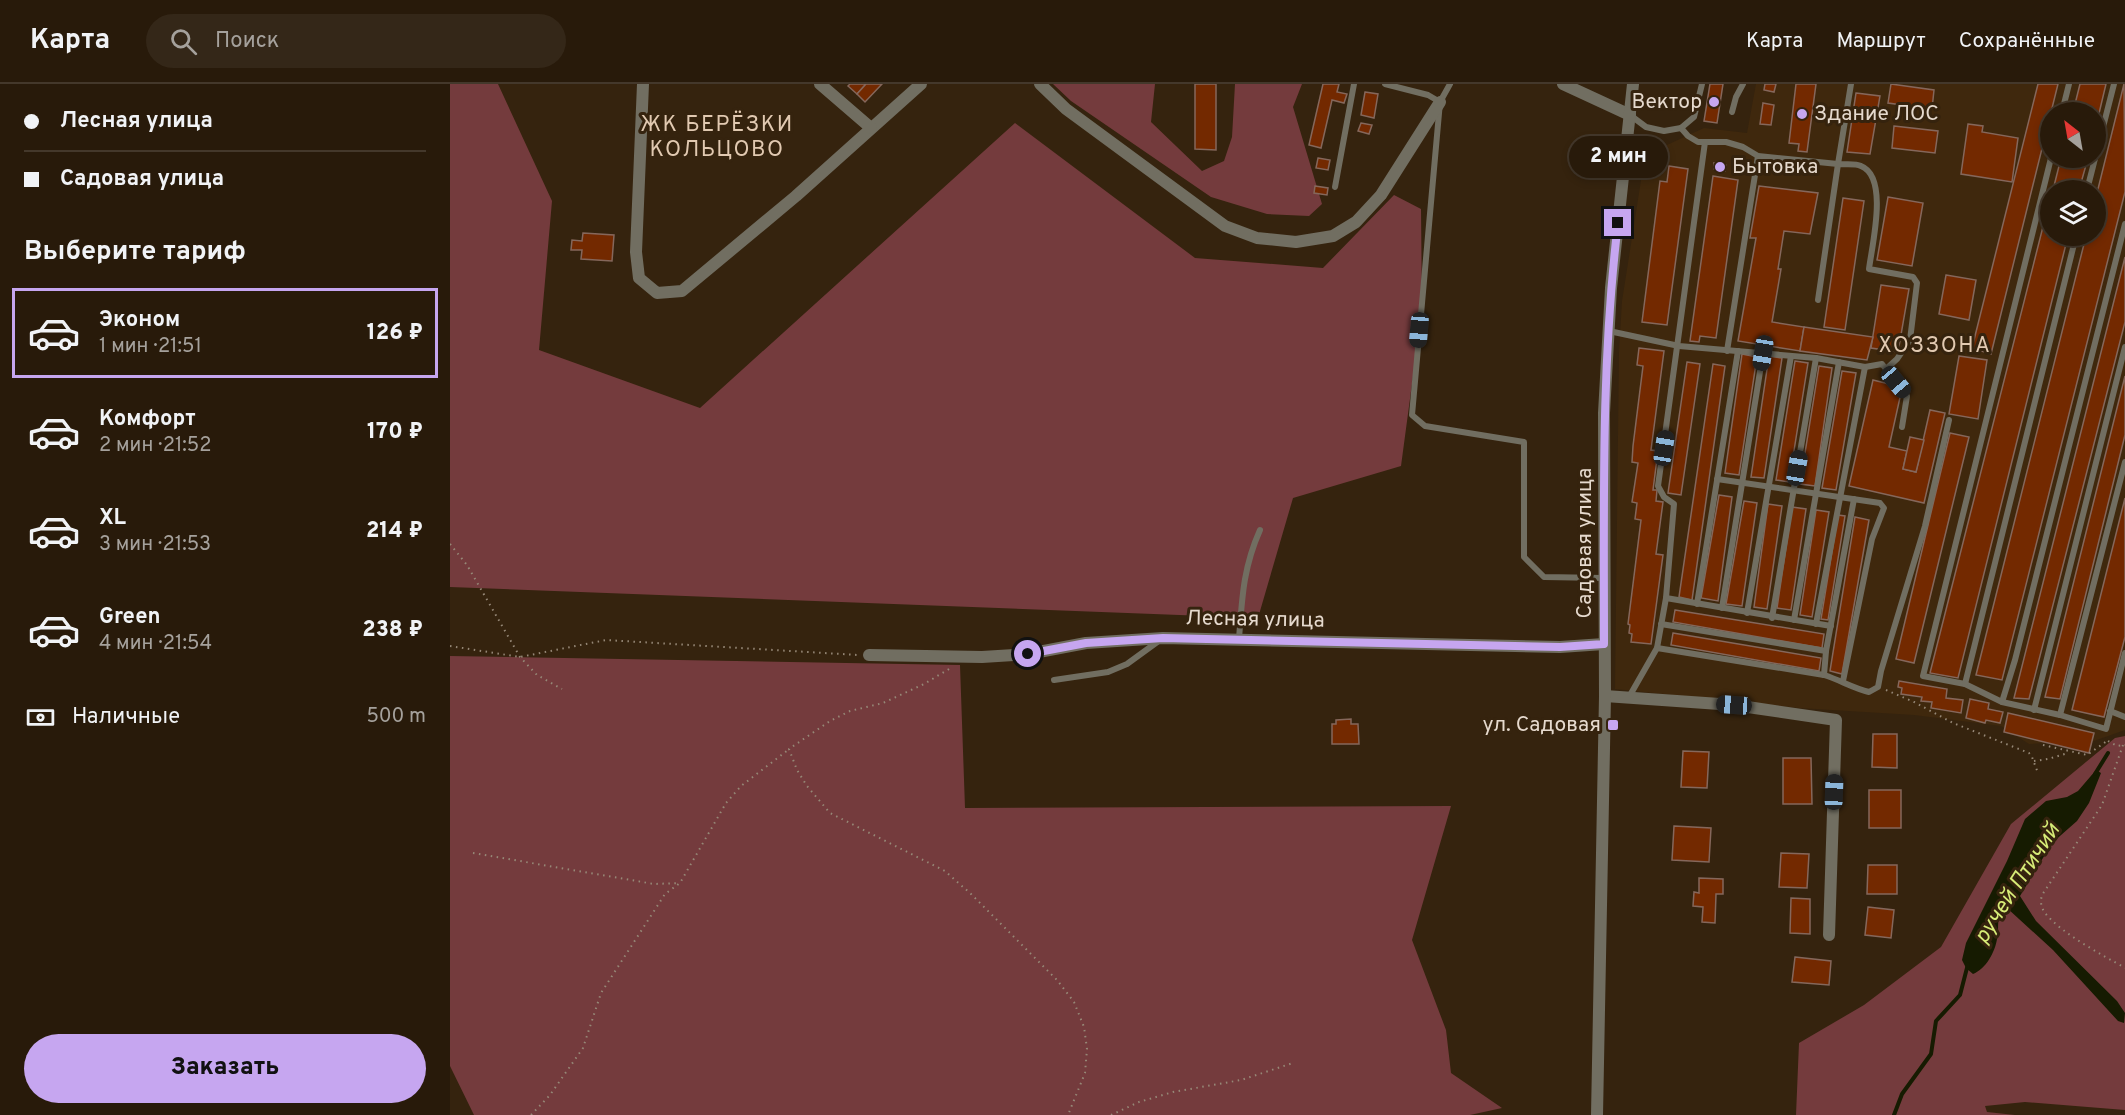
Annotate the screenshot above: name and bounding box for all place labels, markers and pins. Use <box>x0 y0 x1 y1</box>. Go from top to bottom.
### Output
place label: Вектор <box>1631 89 1702 116</box>
marker: Вектор <box>1707 95 1721 109</box>
place label: Здание ЛОС <box>1814 101 1939 128</box>
marker: Здание ЛОС <box>1795 107 1809 121</box>
place label: Бытовка <box>1732 154 1818 181</box>
marker: Бытовка <box>1713 160 1727 174</box>
place label: ул. Садовая <box>1482 712 1601 739</box>
marker: ул. Садовая <box>1606 718 1620 732</box>

